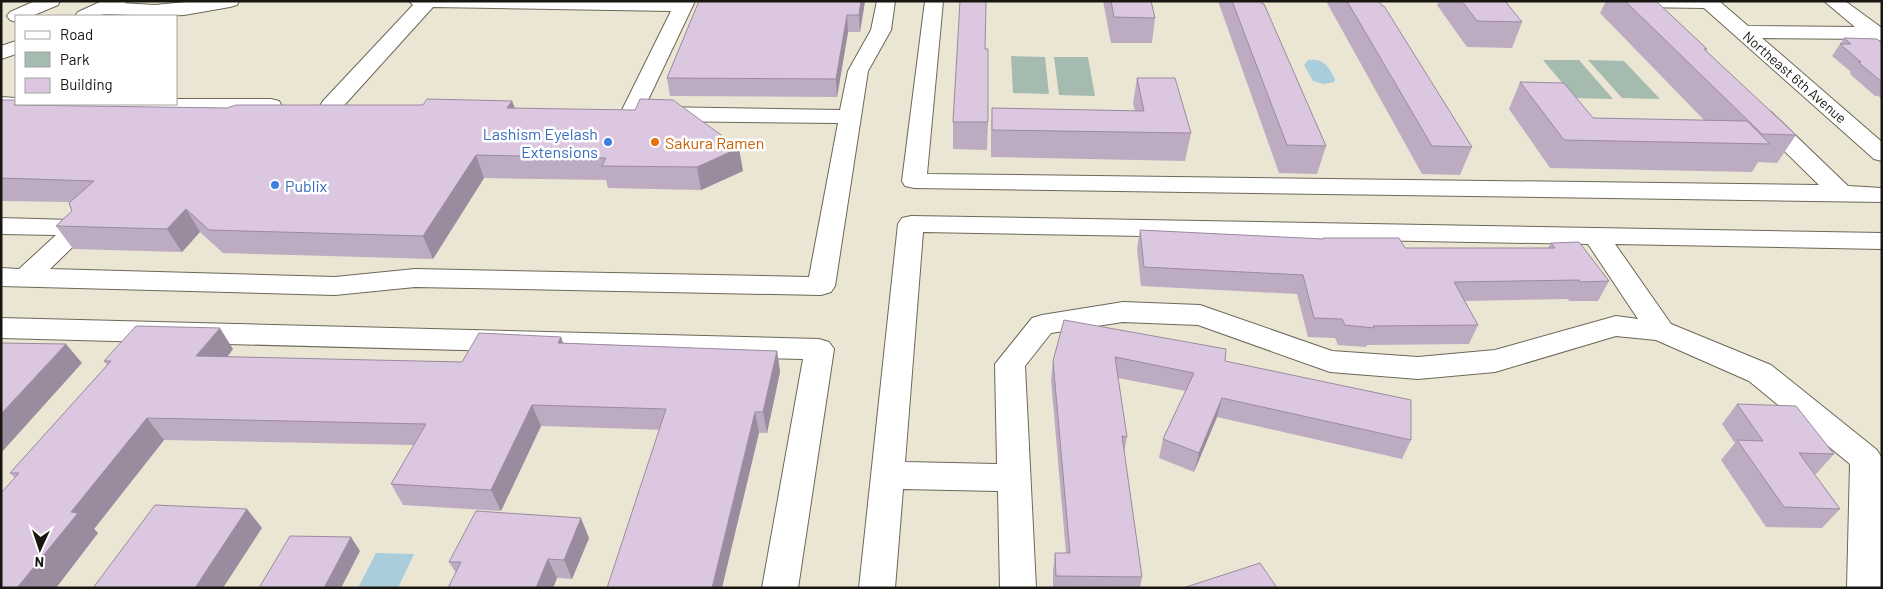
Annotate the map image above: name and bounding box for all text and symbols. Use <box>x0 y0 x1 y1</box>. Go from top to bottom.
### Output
legend <box>15 15 178 105</box>
text: Road <box>60 25 93 43</box>
street label: Northeast 6th Avenue <box>1740 28 1850 126</box>
text: Park <box>60 50 90 68</box>
text: Building <box>60 75 113 93</box>
place label: Lashism Eyelash Extensions <box>483 124 598 161</box>
place label: Sakura Ramen <box>665 133 765 152</box>
marker: Lashism Eyelash Extensions <box>602 136 614 148</box>
marker: Sakura Ramen <box>649 136 661 148</box>
place label: Publix <box>285 176 328 195</box>
marker: Publix <box>269 179 281 191</box>
north arrow <box>15 524 65 574</box>
text: N <box>34 554 44 571</box>

